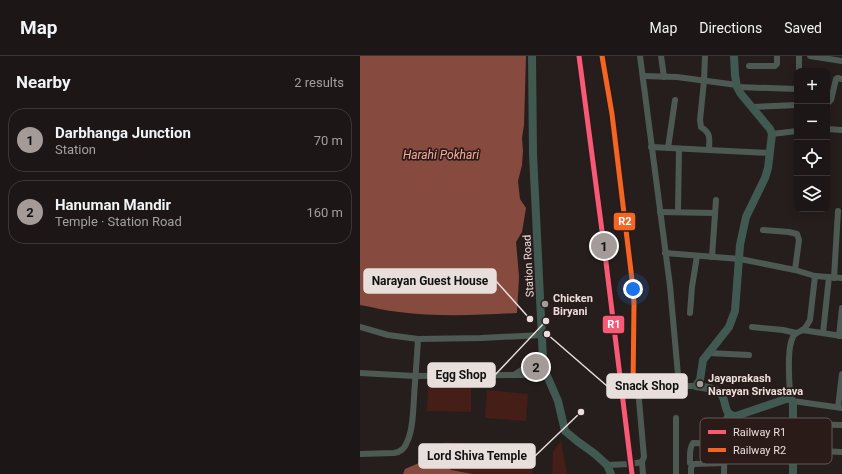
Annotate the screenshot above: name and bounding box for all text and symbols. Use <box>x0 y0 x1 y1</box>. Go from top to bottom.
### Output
text: Map <box>20 16 58 39</box>
text: Map <box>650 20 677 36</box>
text: Directions <box>699 20 762 36</box>
text: Saved <box>784 20 822 36</box>
map controls <box>794 68 830 212</box>
button: + <box>794 68 830 104</box>
text: Nearby <box>16 72 71 92</box>
text: 2 results <box>294 75 344 90</box>
button: − <box>794 104 830 140</box>
text: Darbhanga Junction <box>55 124 191 142</box>
text: 1 <box>26 133 34 148</box>
text: 70 m <box>314 133 343 148</box>
button: locate <box>794 140 830 176</box>
text: Station <box>55 142 96 157</box>
water label: Harahi Pokhari <box>403 148 479 162</box>
button: layers <box>794 176 830 212</box>
text: Hanuman Mandir <box>55 196 171 214</box>
text: 2 <box>26 205 34 220</box>
text: 160 m <box>306 205 343 220</box>
line badge: R2 <box>613 212 636 231</box>
text: Temple · Station Road <box>55 214 182 229</box>
text: R2 <box>618 215 632 228</box>
pin: 1 <box>591 231 617 261</box>
street label: Station Road <box>520 234 537 298</box>
callout: Narayan Guest House <box>364 269 496 293</box>
text: Narayan Guest House <box>372 274 489 288</box>
your location <box>623 279 643 299</box>
place label: Chicken Biryani <box>553 292 593 318</box>
marker: Chicken Biryani <box>540 299 550 309</box>
line badge: R1 <box>602 315 625 334</box>
text: R1 <box>607 318 621 331</box>
pin: 2 <box>523 352 549 382</box>
callout: Egg Shop <box>428 363 495 387</box>
text: Egg Shop <box>436 368 487 382</box>
place label: Jayaprakash Narayan Srivastava <box>708 372 803 398</box>
callout: Snack Shop <box>607 374 687 398</box>
text: Snack Shop <box>615 379 679 393</box>
marker: Jayaprakash Narayan Srivastava <box>695 379 705 389</box>
legend <box>700 418 832 464</box>
text: Railway R1 <box>733 426 786 439</box>
callout: Lord Shiva Temple <box>419 444 535 468</box>
text: Railway R2 <box>733 444 786 457</box>
text: Lord Shiva Temple <box>427 449 527 463</box>

